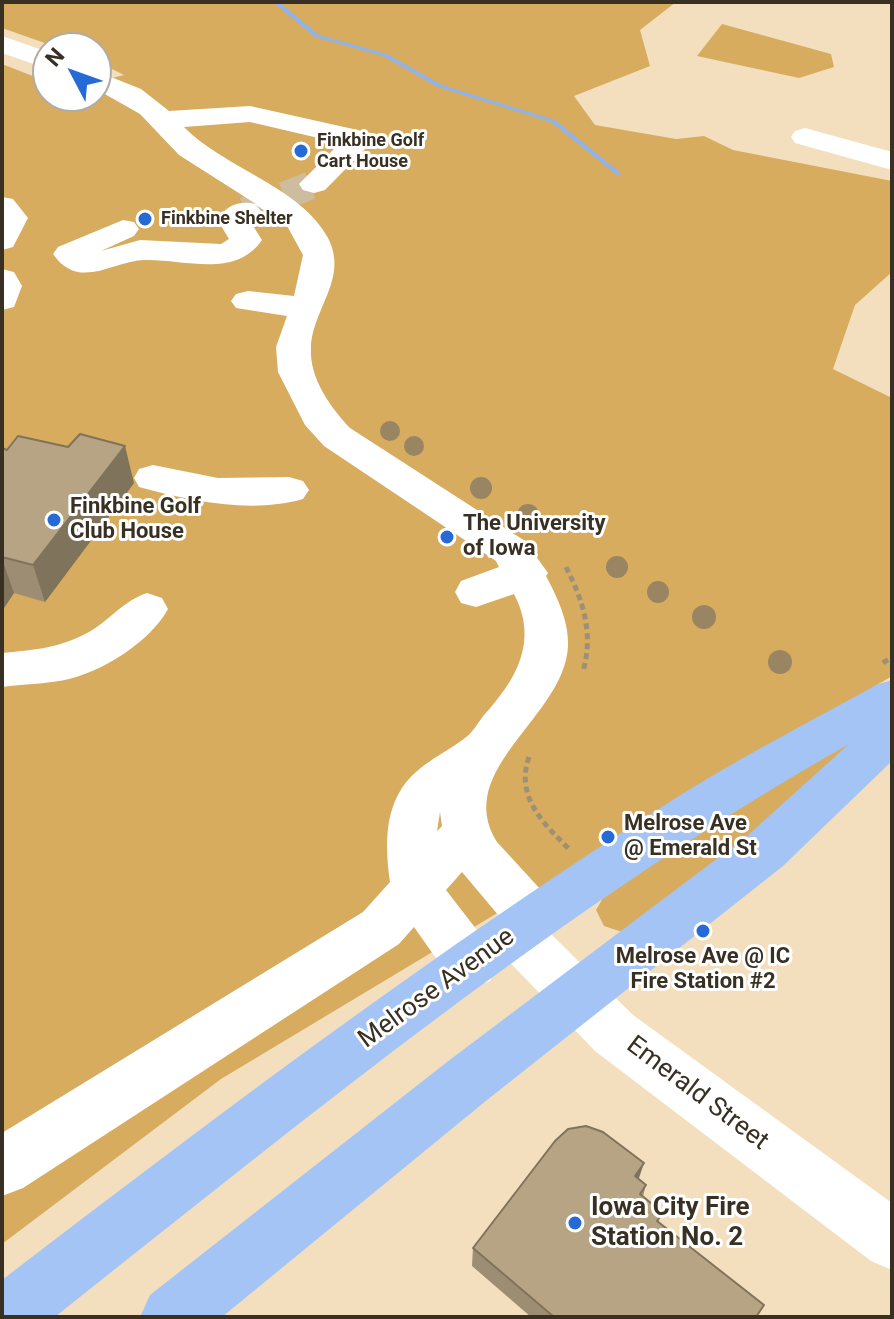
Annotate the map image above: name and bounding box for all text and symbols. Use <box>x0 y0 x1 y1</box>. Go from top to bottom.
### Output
north arrow <box>32 32 112 112</box>
text: N <box>40 43 70 71</box>
place label: Finkbine Golf Cart House <box>317 130 424 172</box>
marker: Finkbine Golf Cart House <box>292 142 310 160</box>
place label: Finkbine Shelter <box>161 208 293 230</box>
marker: Finkbine Shelter <box>136 210 154 228</box>
place label: Finkbine Golf Club House <box>70 494 201 546</box>
marker: Finkbine Golf Club House <box>45 511 63 529</box>
place label: The University of Iowa <box>463 511 606 562</box>
marker: The University of Iowa <box>438 528 456 546</box>
place label: Melrose Ave @ Emerald St <box>624 811 757 862</box>
marker: Melrose Ave @ Emerald St <box>599 828 617 846</box>
street label: Melrose Avenue <box>353 922 521 1056</box>
marker: Melrose Ave @ IC Fire Station #2 <box>694 922 712 940</box>
place label: Melrose Ave @ IC Fire Station #2 <box>616 944 790 996</box>
street label: Emerald Street <box>620 1030 774 1158</box>
place label: Iowa City Fire Station No. 2 <box>591 1192 749 1254</box>
marker: Iowa City Fire Station No. 2 <box>566 1214 584 1232</box>

